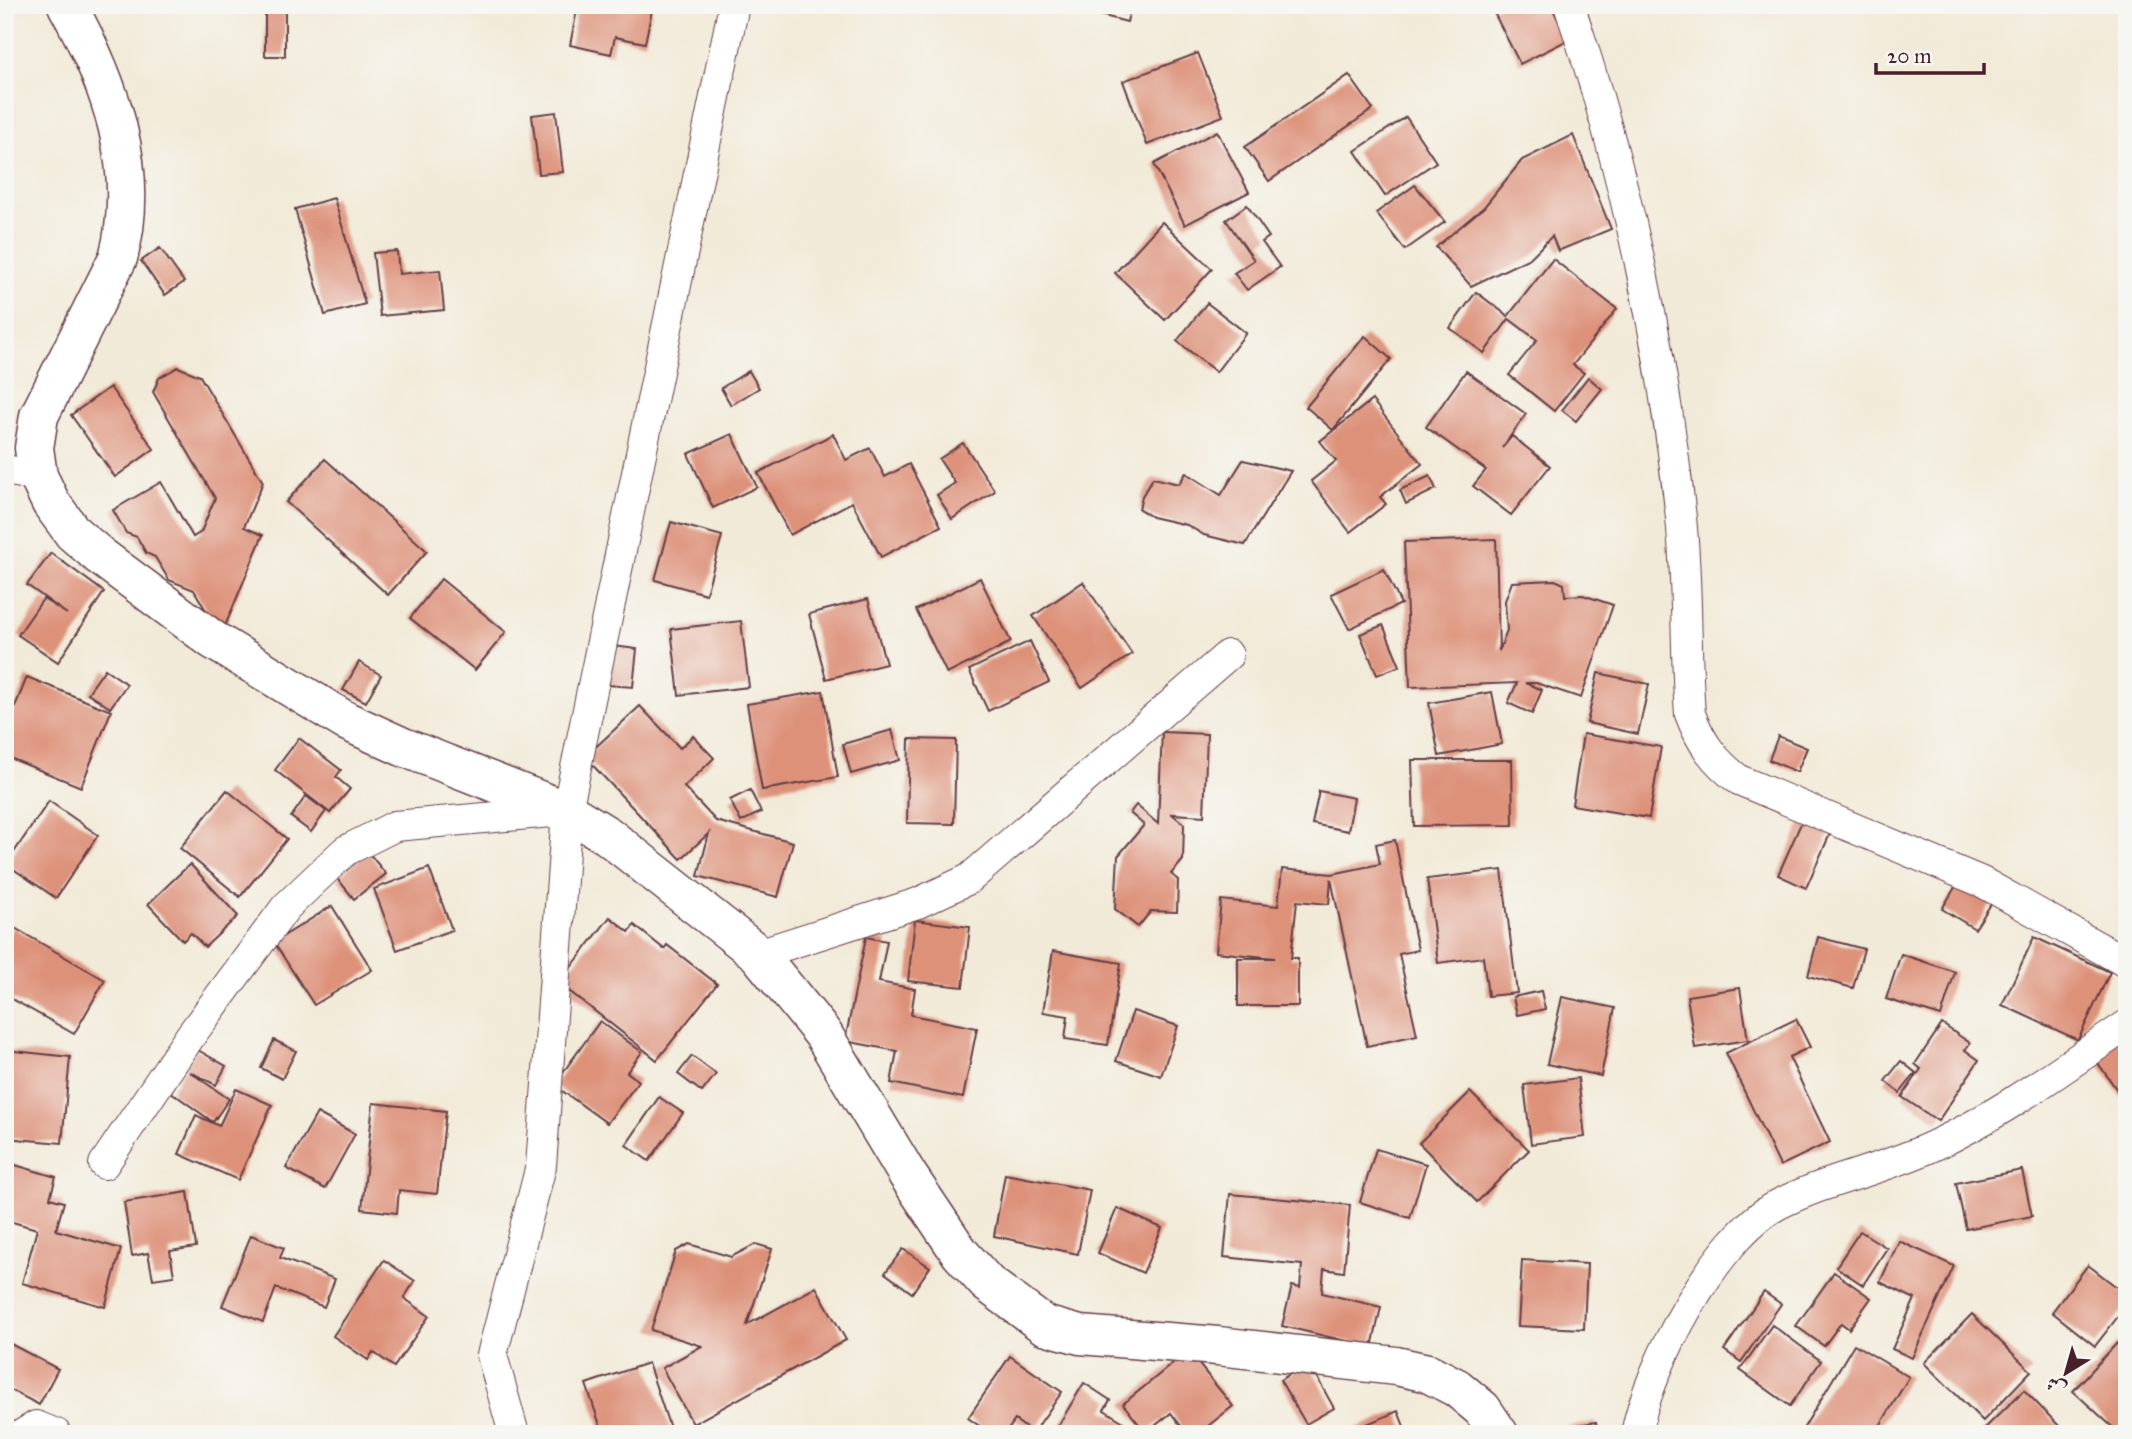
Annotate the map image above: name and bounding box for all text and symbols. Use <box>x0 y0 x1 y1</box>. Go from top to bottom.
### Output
scale bar <box>1876 32 1985 76</box>
text: 20 m <box>1887 43 1932 69</box>
north arrow <box>2030 1338 2100 1408</box>
text: ش <box>2042 1371 2071 1401</box>

